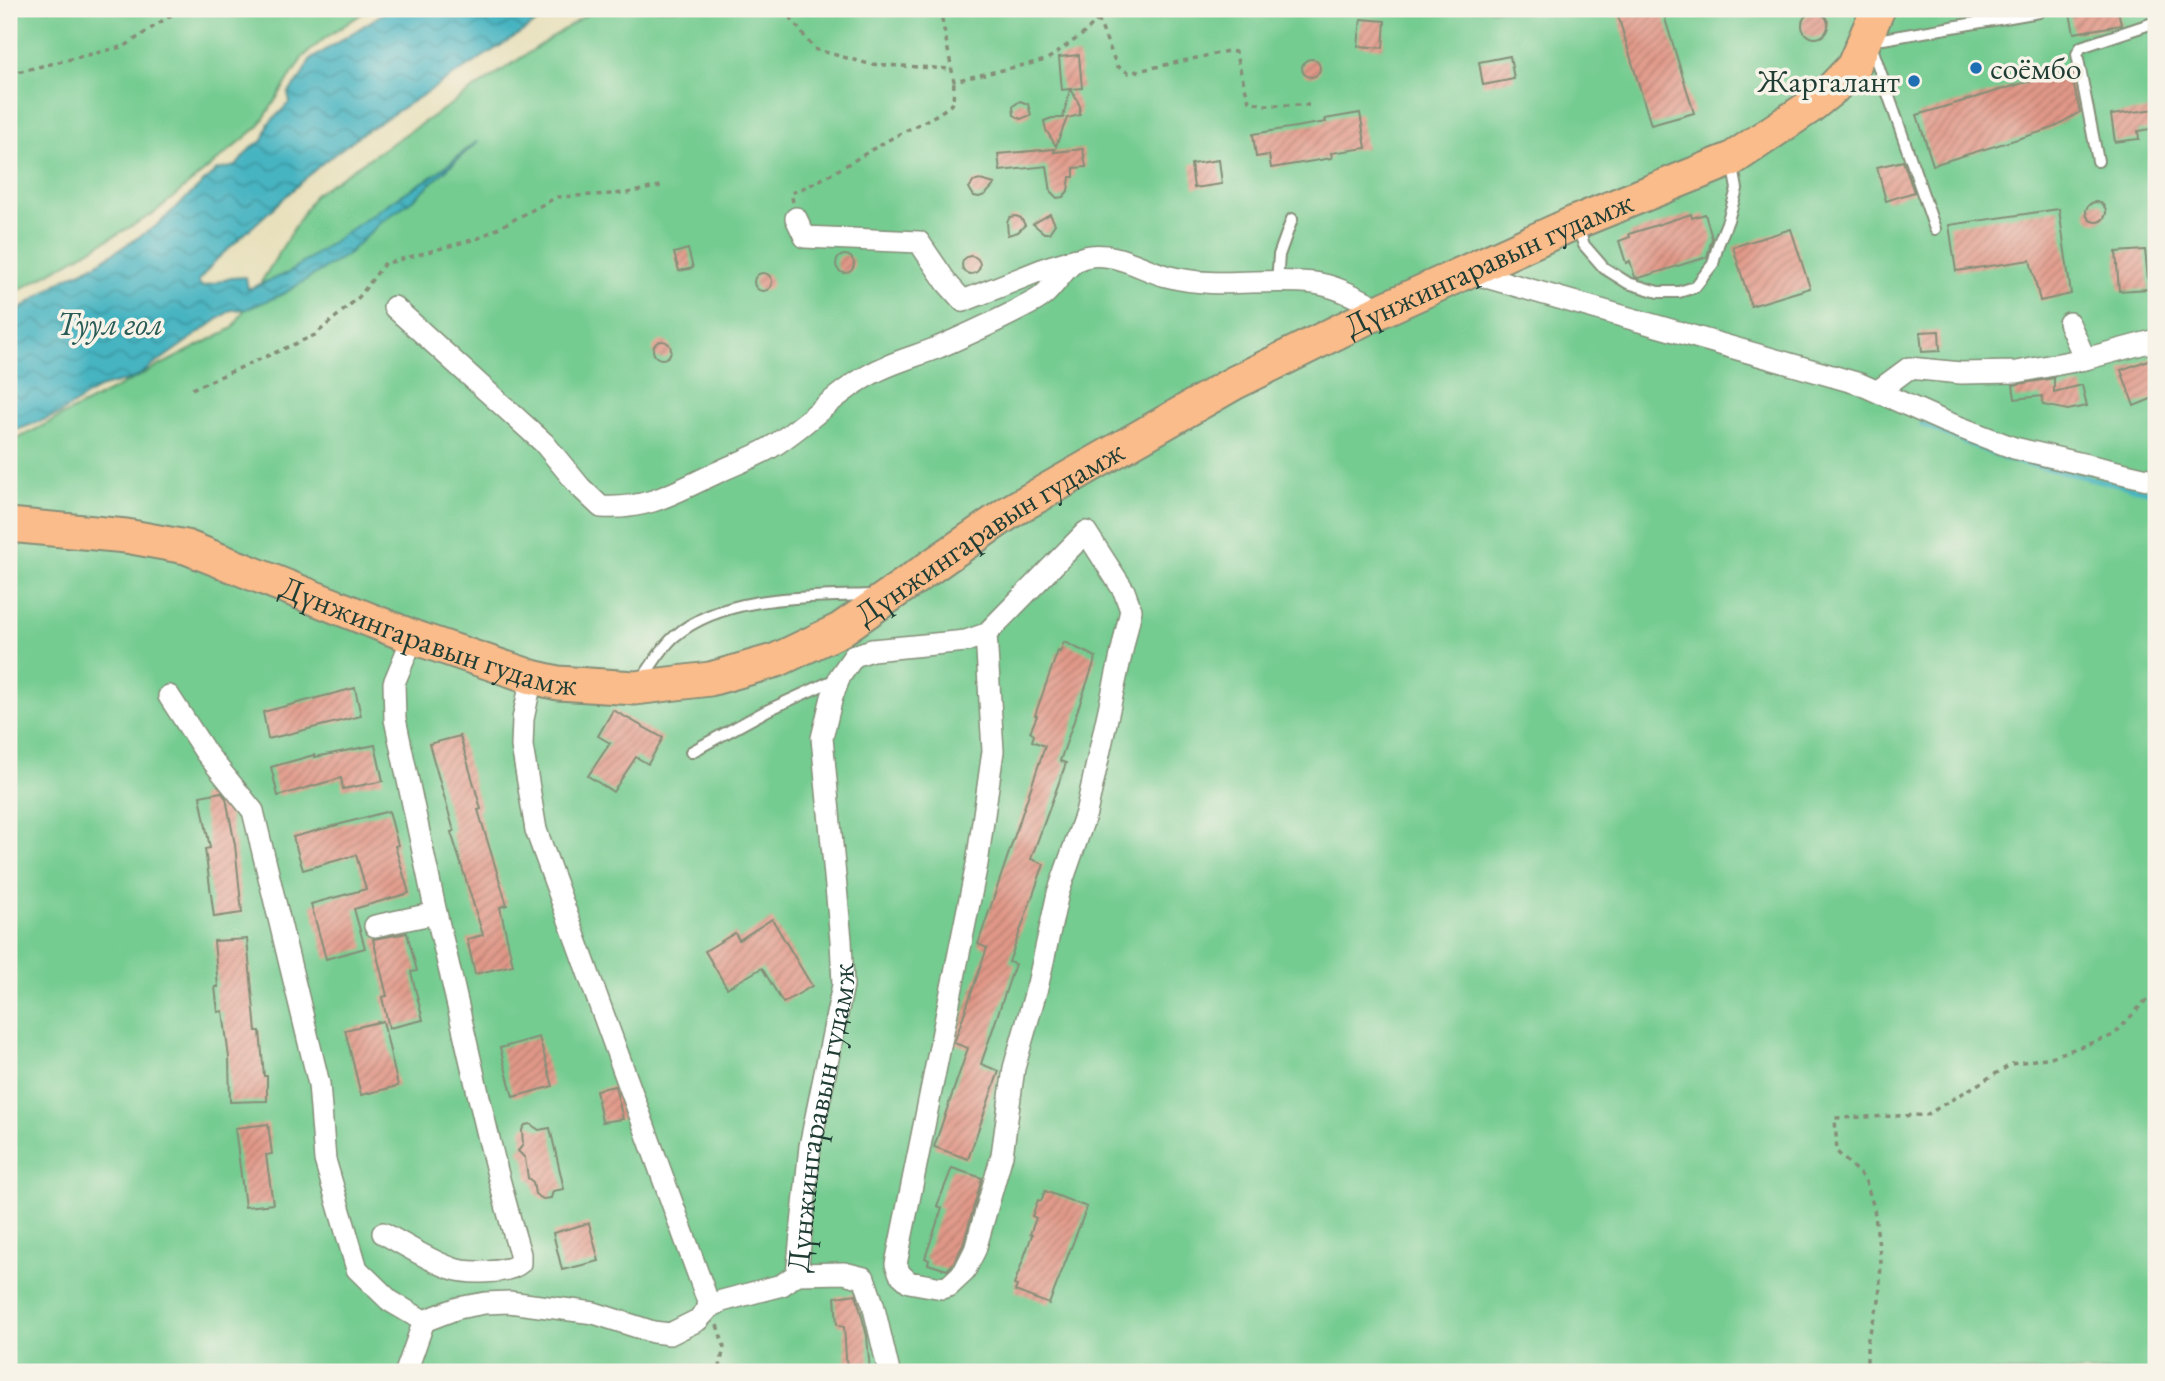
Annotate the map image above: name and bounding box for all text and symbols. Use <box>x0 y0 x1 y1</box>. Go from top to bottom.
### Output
place label: соёмбо <box>1990 47 2082 89</box>
place label: Жаргалант <box>1756 60 1900 102</box>
marker: соёмбо <box>1968 60 1984 76</box>
marker: Жаргалант <box>1906 73 1922 89</box>
street label: Дүнжингаравын гудамж <box>1337 180 1639 346</box>
water label: Туул гол <box>57 302 163 345</box>
street label: Дүнжингаравын гудамж <box>847 430 1132 634</box>
street label: Дүнжингаравын гудамж <box>274 565 579 705</box>
street label: Дүнжингаравын гудамж <box>776 962 864 1274</box>

